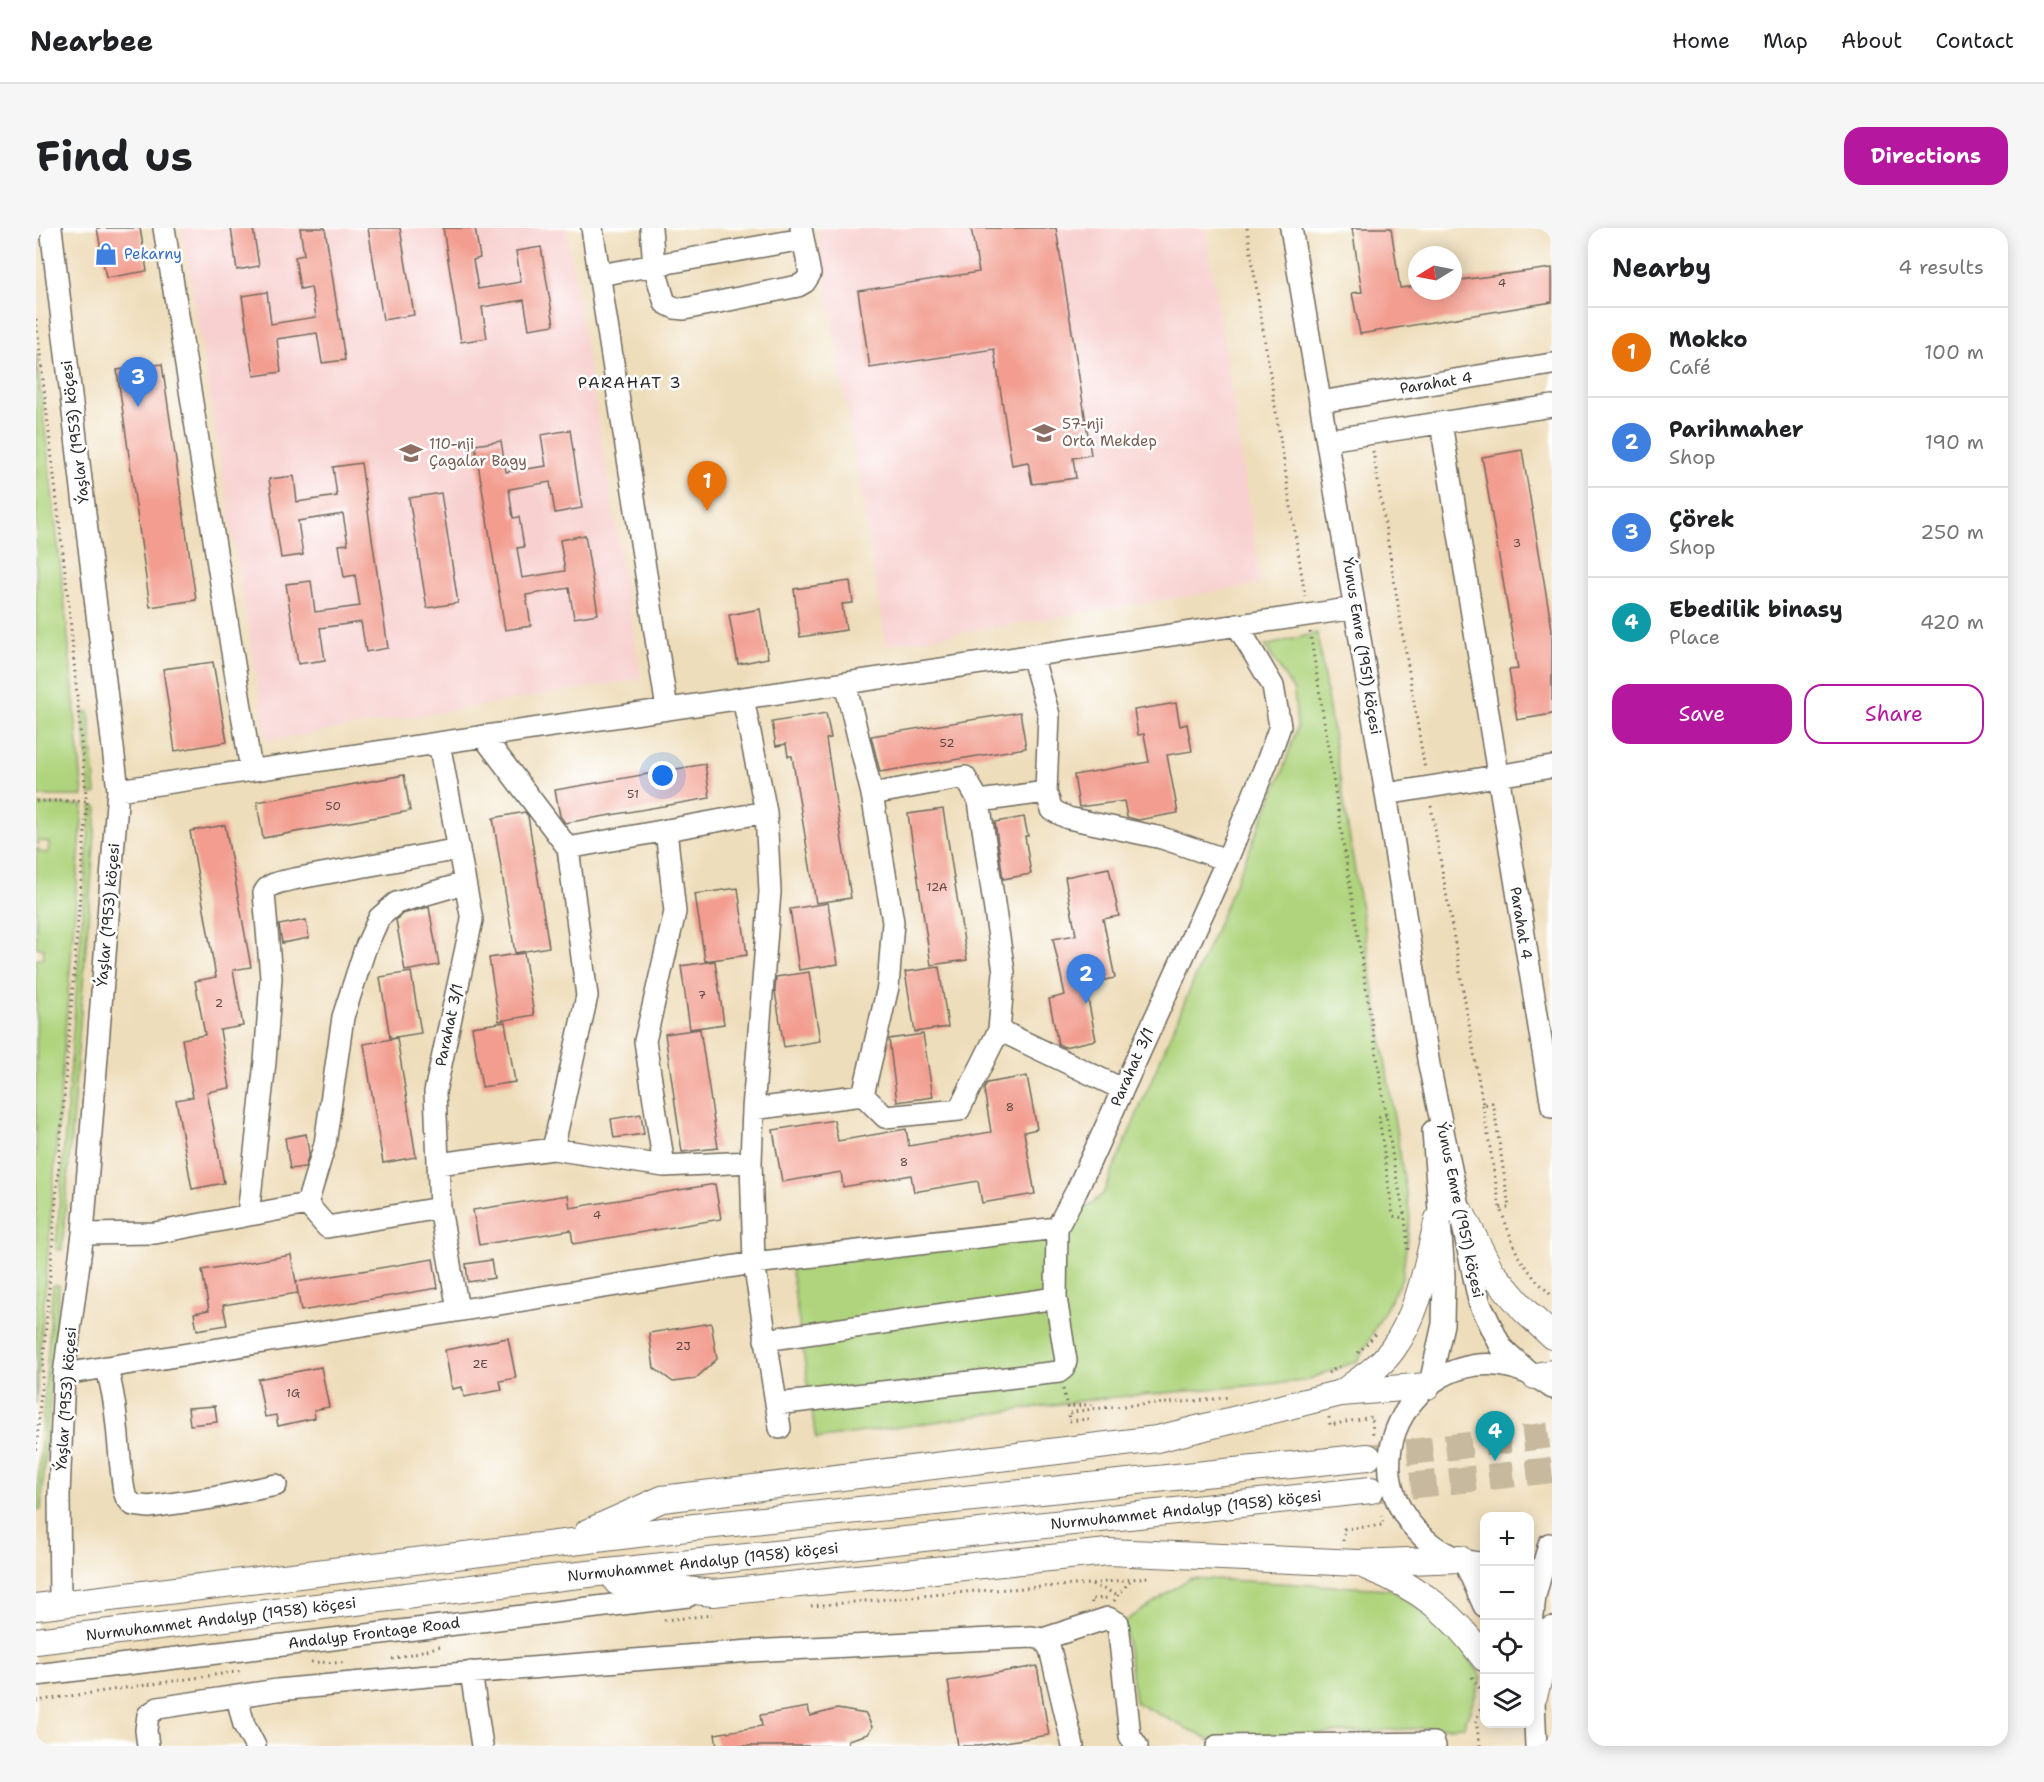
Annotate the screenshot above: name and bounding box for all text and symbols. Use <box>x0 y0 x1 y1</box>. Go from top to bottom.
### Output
text: Nearbee <box>30 22 153 60</box>
text: Home <box>1672 27 1730 55</box>
text: Map <box>1763 27 1808 55</box>
text: About <box>1841 27 1902 55</box>
text: Contact <box>1935 27 2014 55</box>
button: Directions <box>1844 127 2008 185</box>
text: Find us <box>36 128 193 184</box>
shop icon: Pekarny <box>93 241 119 267</box>
place label: Pekarny <box>124 244 182 264</box>
north arrow <box>1408 246 1462 300</box>
text: Nearby <box>1612 250 1711 285</box>
text: 4 results <box>1898 254 1984 280</box>
house number: 4 <box>1498 275 1506 291</box>
text: Mokko <box>1669 325 1748 354</box>
text: 1 <box>1627 339 1636 365</box>
text: 100 m <box>1924 339 1984 365</box>
text: Café <box>1669 354 1711 380</box>
pin: 3 <box>118 358 158 407</box>
street label: Ýaşlar (1953) köçesi <box>55 359 94 505</box>
street label: Parahat 4 <box>1398 367 1474 399</box>
district label: PARAHAT 3 <box>578 372 682 393</box>
place label: 57-nji Orta Mekdep <box>1062 414 1157 451</box>
text: Parihmaher <box>1669 415 1804 444</box>
school or university icon: 57-nji Orta Mekdep <box>1031 420 1057 446</box>
text: 2 <box>1625 429 1639 455</box>
text: 190 m <box>1925 429 1984 455</box>
place label: 110-nji Çagalar Bagy <box>429 434 527 471</box>
school or university icon: 110-nji Çagalar Bagy <box>398 440 424 466</box>
text: Shop <box>1669 444 1716 470</box>
pin: 1 <box>688 462 726 511</box>
text: Çörek <box>1669 505 1735 534</box>
text: 3 <box>1625 519 1639 545</box>
text: 250 m <box>1920 519 1984 545</box>
text: Shop <box>1669 534 1716 560</box>
house number: 3 <box>1513 535 1521 551</box>
street label: Ýunus Emre (1951) köçesi <box>1338 556 1387 736</box>
text: Ebedilik binasy <box>1669 595 1843 624</box>
text: 4 <box>1625 609 1639 635</box>
text: 420 m <box>1920 609 1984 635</box>
text: Place <box>1669 624 1720 650</box>
button: Save <box>1612 684 1792 744</box>
button: Share <box>1804 684 1984 744</box>
house number: 52 <box>939 735 955 751</box>
your location <box>648 761 677 790</box>
house number: 51 <box>627 786 639 802</box>
house number: 50 <box>325 798 341 814</box>
street label: Ýaşlar (1953) köçesi <box>91 842 124 988</box>
house number: 12A <box>926 879 948 895</box>
street label: Parahat 4 <box>1505 885 1537 961</box>
pin: 2 <box>1066 954 1106 1004</box>
street label: Parahat 3/1 <box>430 982 468 1068</box>
house number: 7 <box>698 987 706 1003</box>
house number: 2 <box>215 995 223 1011</box>
street label: Parahat 3/1 <box>1106 1024 1158 1110</box>
house number: 8 <box>1006 1099 1014 1115</box>
street label: Ýunus Emre (1951) köçesi <box>1432 1120 1489 1300</box>
house number: 8 <box>900 1154 908 1170</box>
house number: 4 <box>593 1207 601 1223</box>
street label: Ýaşlar (1953) köçesi <box>50 1326 81 1472</box>
house number: 2J <box>675 1338 691 1354</box>
house number: 2E <box>472 1356 488 1372</box>
house number: 1G <box>286 1385 300 1401</box>
pin: 4 <box>1476 1412 1514 1461</box>
street label: Nurmuhammet Andalyp (1958) köçesi <box>1050 1486 1322 1534</box>
map controls <box>1480 1512 1534 1728</box>
button: + <box>1480 1512 1534 1566</box>
street label: Nurmuhammet Andalyp (1958) köçesi <box>567 1538 839 1586</box>
button: − <box>1480 1566 1534 1620</box>
street label: Nurmuhammet Andalyp (1958) köçesi <box>85 1592 357 1646</box>
street label: Andalyp Frontage Road <box>287 1612 462 1653</box>
button: locate <box>1480 1620 1534 1674</box>
button: layers <box>1480 1674 1534 1728</box>

